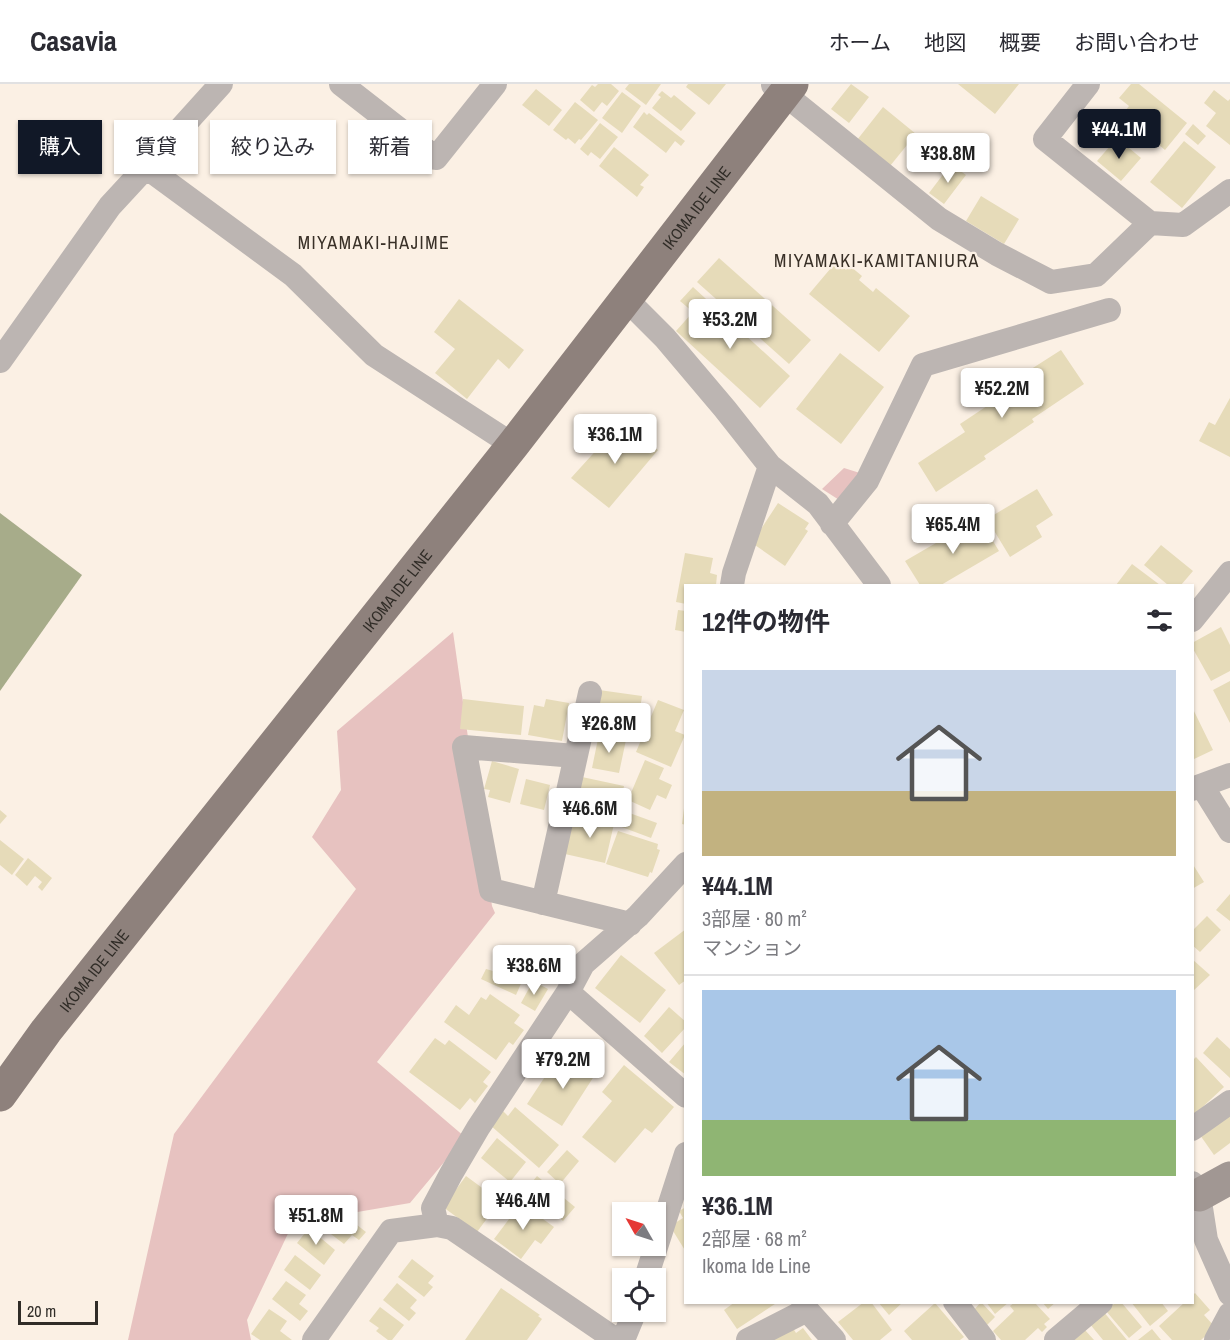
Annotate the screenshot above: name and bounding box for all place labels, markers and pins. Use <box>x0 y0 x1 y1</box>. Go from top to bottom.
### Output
pin: ¥44.1M <box>1070 109 1168 160</box>
pin: ¥38.8M <box>899 133 997 184</box>
pin: ¥53.2M <box>681 299 779 350</box>
pin: ¥52.2M <box>953 368 1051 419</box>
pin: ¥36.1M <box>566 414 664 465</box>
pin: ¥65.4M <box>904 504 1002 555</box>
pin: ¥26.8M <box>560 703 658 754</box>
pin: ¥46.6M <box>541 788 639 839</box>
pin: ¥38.6M <box>485 945 583 996</box>
pin: ¥79.2M <box>514 1039 612 1090</box>
pin: ¥46.4M <box>474 1180 572 1231</box>
pin: ¥51.8M <box>267 1195 365 1246</box>

